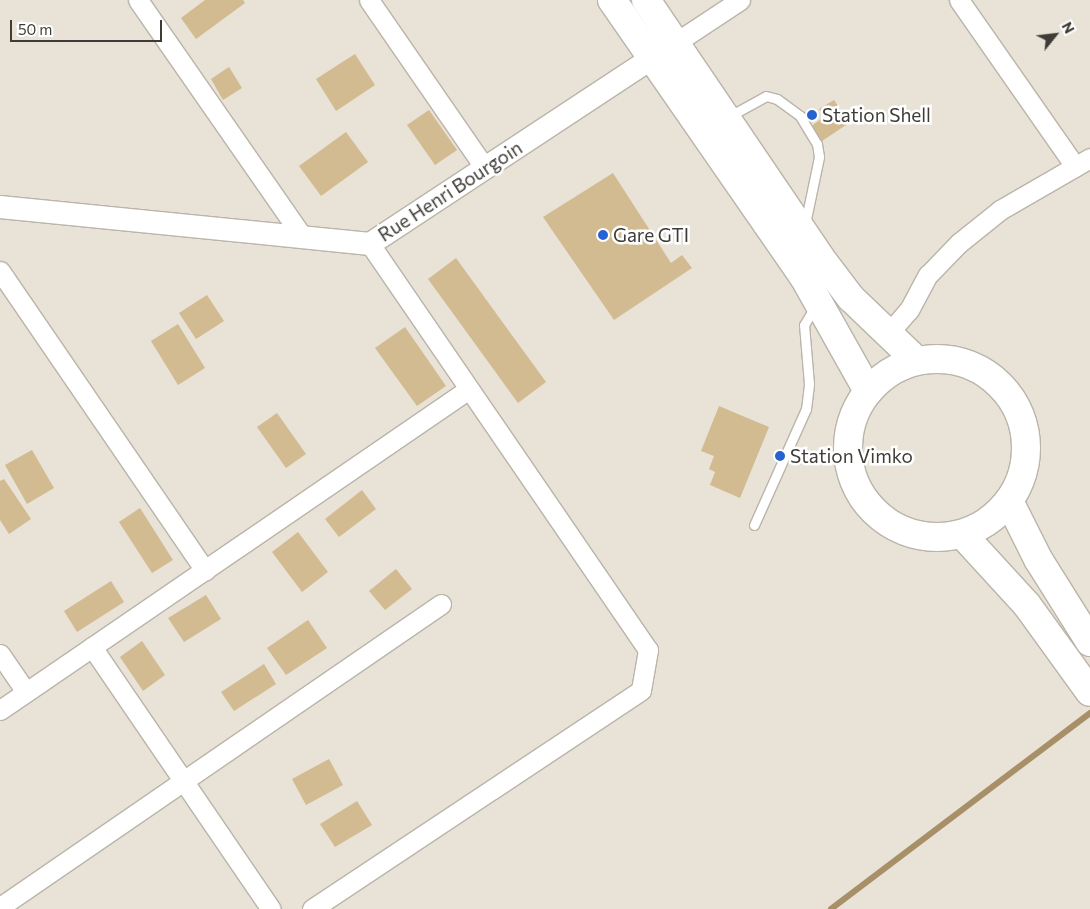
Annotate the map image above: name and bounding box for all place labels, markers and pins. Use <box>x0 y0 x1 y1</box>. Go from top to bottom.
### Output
place label: Station Shell <box>822 104 931 126</box>
marker: Station Shell <box>806 109 818 121</box>
place label: Gare GTI <box>613 224 689 246</box>
marker: Gare GTI <box>597 229 609 241</box>
place label: Station Vimko <box>790 445 913 467</box>
marker: Station Vimko <box>774 450 786 462</box>

